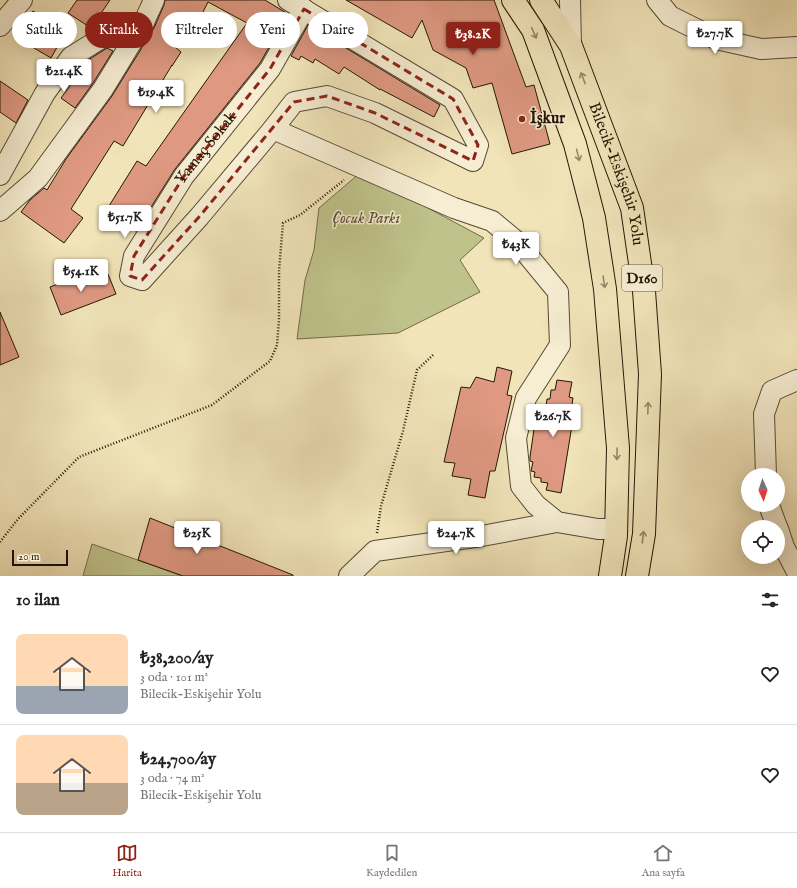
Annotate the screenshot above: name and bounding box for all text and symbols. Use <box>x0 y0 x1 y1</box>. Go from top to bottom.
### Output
chip: Satılık <box>12 12 77 48</box>
chip: Kiralık <box>85 12 153 48</box>
chip: Filtreler <box>161 12 237 48</box>
chip: Yeni <box>245 12 300 48</box>
chip: Daire <box>308 12 368 48</box>
pin: ₺27.7K <box>682 21 748 55</box>
pin: ₺38.2K <box>440 22 506 56</box>
text: ₺27.7K <box>696 25 734 42</box>
text: ₺38.2K <box>455 26 491 43</box>
one-way arrow <box>531 27 538 39</box>
pin: ₺21.4K <box>31 59 97 93</box>
text: ₺21.4K <box>45 63 83 80</box>
one-way arrow <box>578 72 586 84</box>
pin: ₺19.4K <box>123 80 189 114</box>
text: ₺19.4K <box>138 84 174 101</box>
street label: Bilecik-Eskişehir Yolu <box>583 100 647 247</box>
street label: Yamaç Sokak <box>171 107 242 188</box>
place label: İşkur <box>530 107 565 129</box>
marker: İşkur <box>517 114 527 124</box>
one-way arrow <box>574 148 582 161</box>
pin: ₺51.7K <box>92 205 158 239</box>
text: ₺51.7K <box>108 209 142 226</box>
park label: Çocuk Parkı <box>332 209 400 229</box>
pin: ₺43K <box>492 232 540 266</box>
text: ₺43K <box>502 236 530 253</box>
pin: ₺54.1K <box>48 259 114 293</box>
text: ₺54.1K <box>63 263 99 280</box>
road number: D160 <box>622 265 662 291</box>
one-way arrow <box>600 275 608 288</box>
one-way arrow <box>645 402 652 415</box>
pin: ₺26.7K <box>520 404 586 438</box>
text: ₺26.7K <box>535 408 571 425</box>
one-way arrow <box>613 447 621 460</box>
north arrow <box>741 468 785 512</box>
map controls <box>741 468 785 564</box>
button: locate <box>741 520 785 564</box>
pin: ₺25K <box>173 521 221 555</box>
pin: ₺24.7K <box>423 521 489 555</box>
text: ₺25K <box>183 525 211 542</box>
text: ₺24.7K <box>437 525 475 542</box>
one-way arrow <box>639 531 647 544</box>
scale bar <box>12 548 68 567</box>
text: 20 m <box>18 550 39 564</box>
icon: filters <box>759 589 781 611</box>
text: 10 ilan <box>16 590 60 611</box>
text: ₺38,200/ay <box>140 648 213 669</box>
icon: home <box>48 650 96 698</box>
icon: heart <box>759 663 781 685</box>
text: 3 oda · 101 m² <box>140 669 208 686</box>
text: Bilecik-Eskişehir Yolu <box>140 686 261 703</box>
text: ₺24,700/ay <box>140 749 216 770</box>
icon: home <box>48 751 96 799</box>
icon: heart <box>759 764 781 786</box>
text: 3 oda · 74 m² <box>140 770 205 787</box>
text: Bilecik-Eskişehir Yolu <box>140 787 261 804</box>
tab: Harita <box>112 842 142 880</box>
tab: Kaydedilen <box>366 842 417 880</box>
tab: Ana sayfa <box>642 842 685 880</box>

